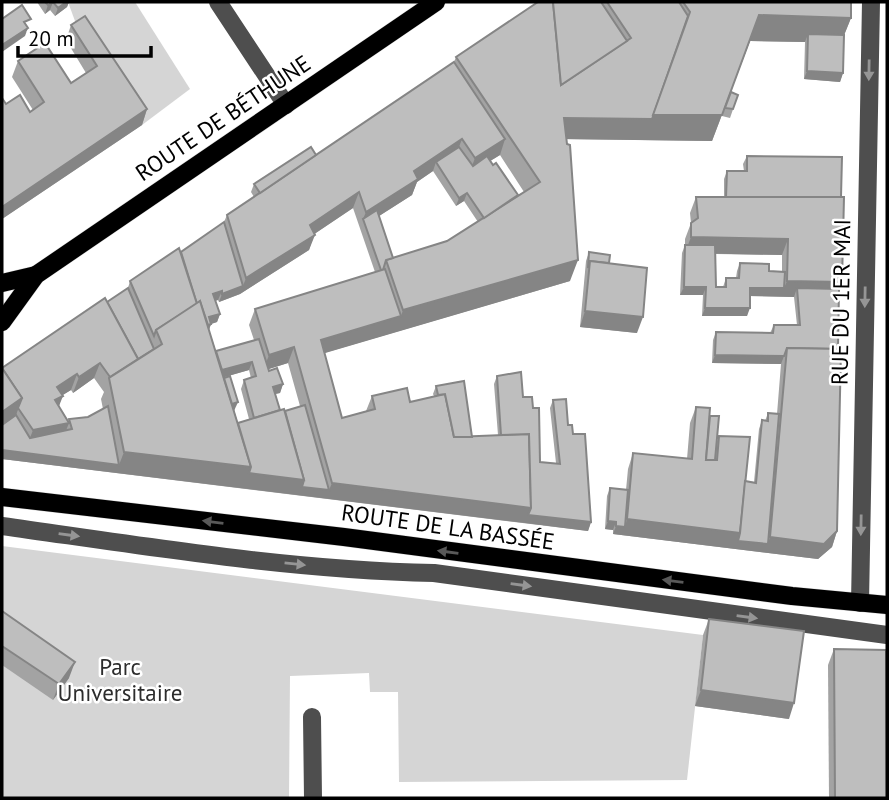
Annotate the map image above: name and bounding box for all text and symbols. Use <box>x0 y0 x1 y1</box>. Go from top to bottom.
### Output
scale bar <box>18 14 150 58</box>
text: 20 m <box>28 25 74 52</box>
street label: ROUTE DE BÉTHUNE <box>130 48 316 187</box>
one-way arrow <box>864 59 875 81</box>
street label: RUE DU 1ER MAI <box>825 219 856 385</box>
one-way arrow <box>859 287 871 309</box>
street label: ROUTE DE LA BASSÉE <box>340 497 556 556</box>
one-way arrow <box>855 514 867 536</box>
one-way arrow <box>202 516 224 527</box>
one-way arrow <box>58 530 80 541</box>
one-way arrow <box>437 546 459 557</box>
one-way arrow <box>284 558 306 569</box>
one-way arrow <box>662 575 684 586</box>
one-way arrow <box>510 580 532 591</box>
one-way arrow <box>736 612 758 623</box>
park label: Parc Universitaire <box>58 652 182 707</box>

